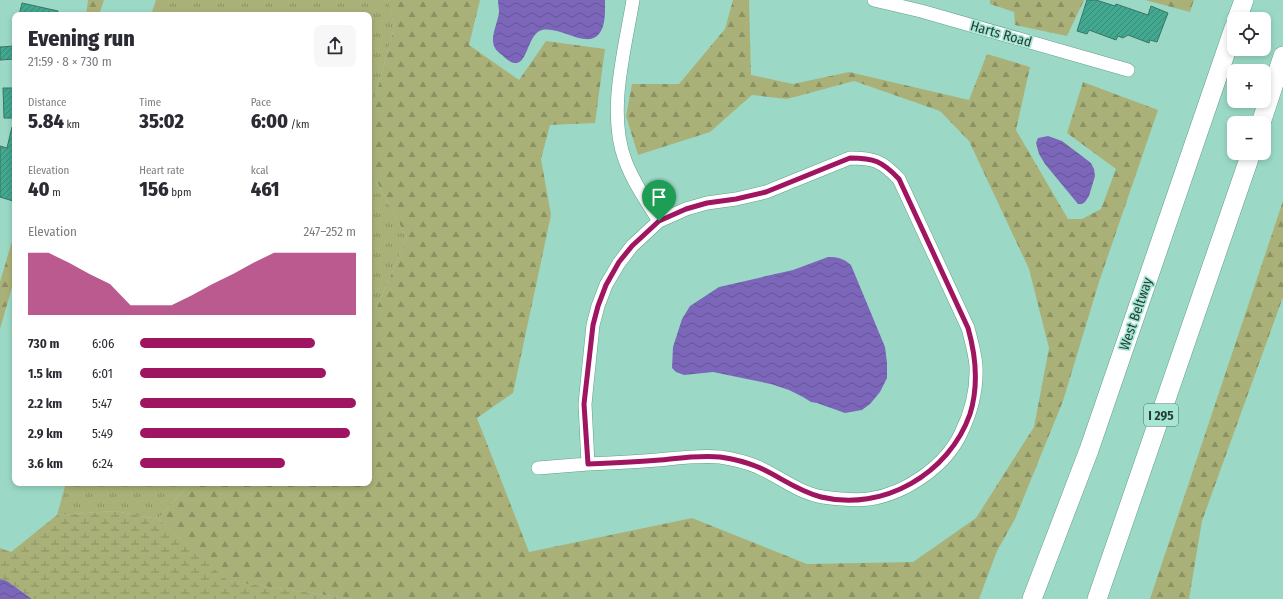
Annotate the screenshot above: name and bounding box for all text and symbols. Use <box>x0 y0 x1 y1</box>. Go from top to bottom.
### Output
map controls <box>1227 12 1271 160</box>
button: locate <box>1227 12 1271 56</box>
street label: Harts Road <box>968 17 1034 51</box>
text: Evening run <box>28 25 135 52</box>
button: share <box>314 25 356 67</box>
text: 21:59 · 8 × 730 m <box>28 54 112 69</box>
button: + <box>1227 64 1271 108</box>
text: Distance <box>28 96 67 109</box>
text: Time <box>139 96 161 109</box>
text: Pace <box>251 96 271 109</box>
text: 5.84 <box>28 109 64 133</box>
text: 35:02 <box>139 109 184 133</box>
text: 6:00 <box>251 109 288 133</box>
button: − <box>1227 116 1271 160</box>
text: km <box>64 118 80 131</box>
text: /km <box>288 118 309 131</box>
text: Elevation <box>28 164 69 177</box>
text: Heart rate <box>139 164 185 177</box>
text: kcal <box>251 164 268 177</box>
text: 40 <box>28 177 50 201</box>
text: 156 <box>139 177 169 201</box>
text: 461 <box>251 177 279 201</box>
pin <box>642 180 676 221</box>
text: m <box>50 186 61 199</box>
text: bpm <box>169 186 191 199</box>
icon: arrive <box>648 186 670 208</box>
text: Elevation <box>28 224 77 239</box>
text: 247–252 m <box>304 224 356 239</box>
street label: West Beltway <box>1116 275 1157 353</box>
text: 730 m <box>28 336 59 351</box>
text: 6:06 <box>92 336 114 351</box>
text: 1.5 km <box>28 366 62 381</box>
text: 6:01 <box>92 366 113 381</box>
text: 2.2 km <box>28 396 62 411</box>
text: 5:47 <box>92 396 112 411</box>
road number: I 295 <box>1144 404 1178 426</box>
text: 2.9 km <box>28 426 63 441</box>
text: 5:49 <box>92 426 113 441</box>
text: 3.6 km <box>28 456 63 471</box>
text: 6:24 <box>92 456 113 471</box>

